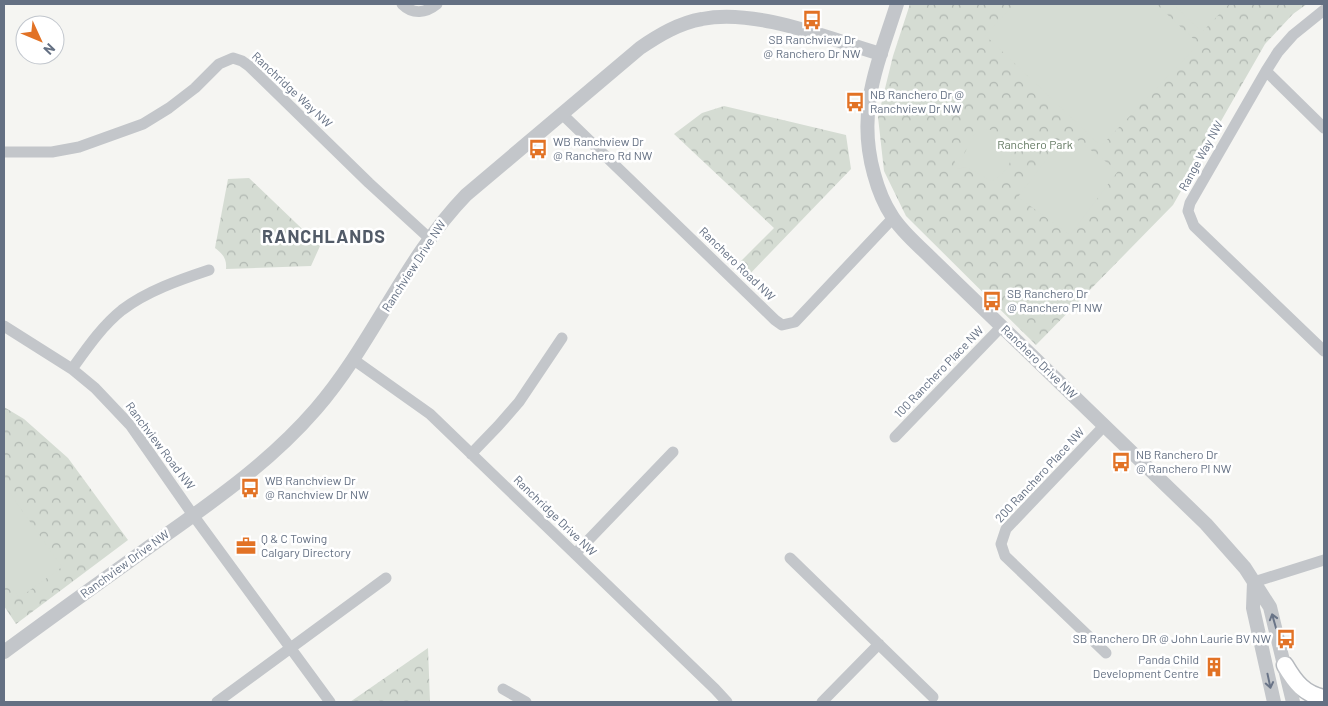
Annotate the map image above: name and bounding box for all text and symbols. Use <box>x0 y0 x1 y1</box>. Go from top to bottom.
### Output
bus stop icon: SB Ranchview Dr @ Ranchero Dr NW <box>801 9 823 31</box>
north arrow <box>15 15 65 65</box>
place label: SB Ranchview Dr @ Ranchero Dr NW <box>763 32 861 60</box>
text: N <box>40 40 59 59</box>
street label: Ranchridge Way NW <box>250 49 336 130</box>
place label: NB Ranchero Dr @ Ranchview Dr NW <box>870 87 964 115</box>
bus stop icon: NB Ranchero Dr @ Ranchview Dr NW <box>844 91 866 113</box>
street label: Range Way NW <box>1175 118 1225 193</box>
place label: WB Ranchview Dr @ Ranchero Rd NW <box>553 134 653 162</box>
park label: Ranchero Park <box>997 137 1073 151</box>
bus stop icon: WB Ranchview Dr @ Ranchero Rd NW <box>527 138 549 160</box>
street label: Ranchview Drive NW <box>378 217 448 314</box>
street label: Ranchero Road NW <box>697 224 779 303</box>
district label: RANCHLANDS <box>262 225 386 247</box>
place label: SB Ranchero Dr @ Ranchero Pl NW <box>1007 286 1103 314</box>
bus stop icon: SB Ranchero Dr @ Ranchero Pl NW <box>981 290 1003 312</box>
street label: 100 Ranchero Place NW <box>891 322 986 420</box>
street label: Ranchero Drive NW <box>999 322 1081 401</box>
street label: Ranchview Road NW <box>123 399 199 492</box>
street label: 200 Ranchero Place NW <box>992 424 1087 524</box>
place label: NB Ranchero Dr @ Ranchero Pl NW <box>1136 447 1232 475</box>
bus stop icon: NB Ranchero Dr @ Ranchero Pl NW <box>1110 451 1132 473</box>
street label: Ranchridge Drive NW <box>511 472 600 559</box>
place label: WB Ranchview Dr @ Ranchview Dr NW <box>265 473 369 501</box>
bus stop icon: WB Ranchview Dr @ Ranchview Dr NW <box>239 477 261 499</box>
street label: Ranchview Drive NW <box>77 526 172 600</box>
place label: Q & C Towing Calgary Directory <box>261 531 351 559</box>
office icon: Q & C Towing Calgary Directory <box>235 535 257 557</box>
one-way arrow <box>1268 613 1278 629</box>
bus stop icon: SB Ranchero DR @ John Laurie BV NW <box>1275 628 1297 650</box>
place label: SB Ranchero DR @ John Laurie BV NW <box>1073 631 1271 645</box>
place label: Panda Child Development Centre <box>1093 652 1199 680</box>
building icon: Panda Child Development Centre <box>1203 656 1225 678</box>
one-way arrow <box>1265 673 1274 689</box>

